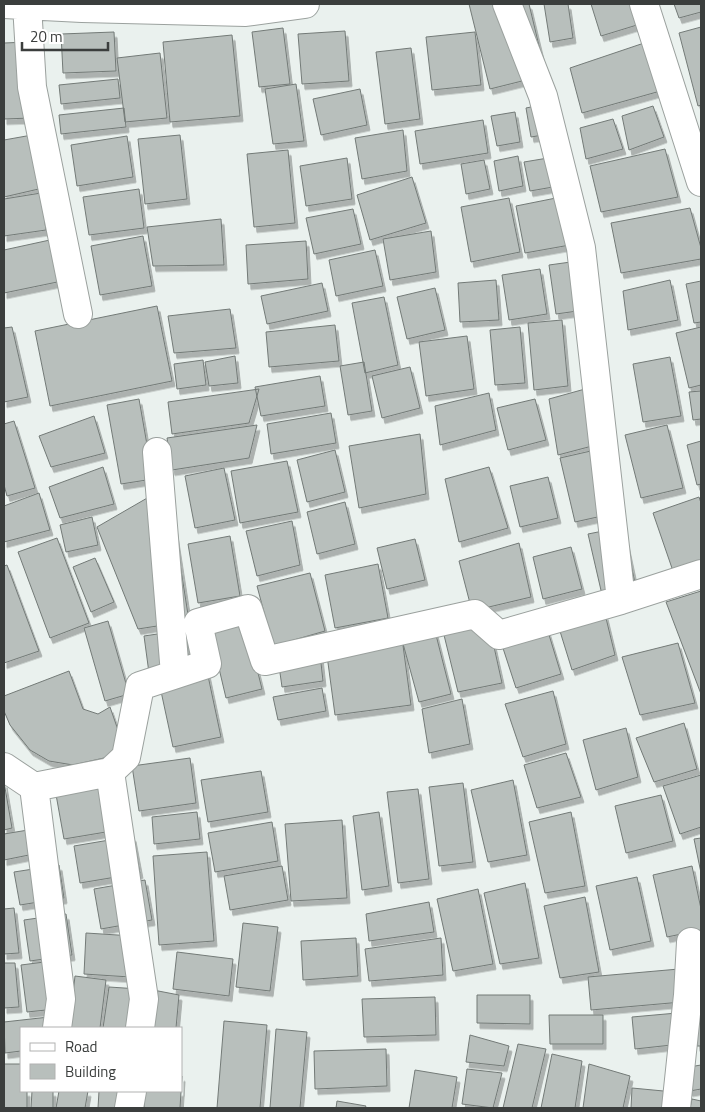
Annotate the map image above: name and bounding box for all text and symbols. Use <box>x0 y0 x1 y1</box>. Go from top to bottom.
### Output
scale bar <box>22 20 109 52</box>
text: 20 m <box>30 25 63 48</box>
legend <box>20 1027 182 1092</box>
text: Road <box>65 1035 97 1058</box>
text: Building <box>65 1060 116 1083</box>

